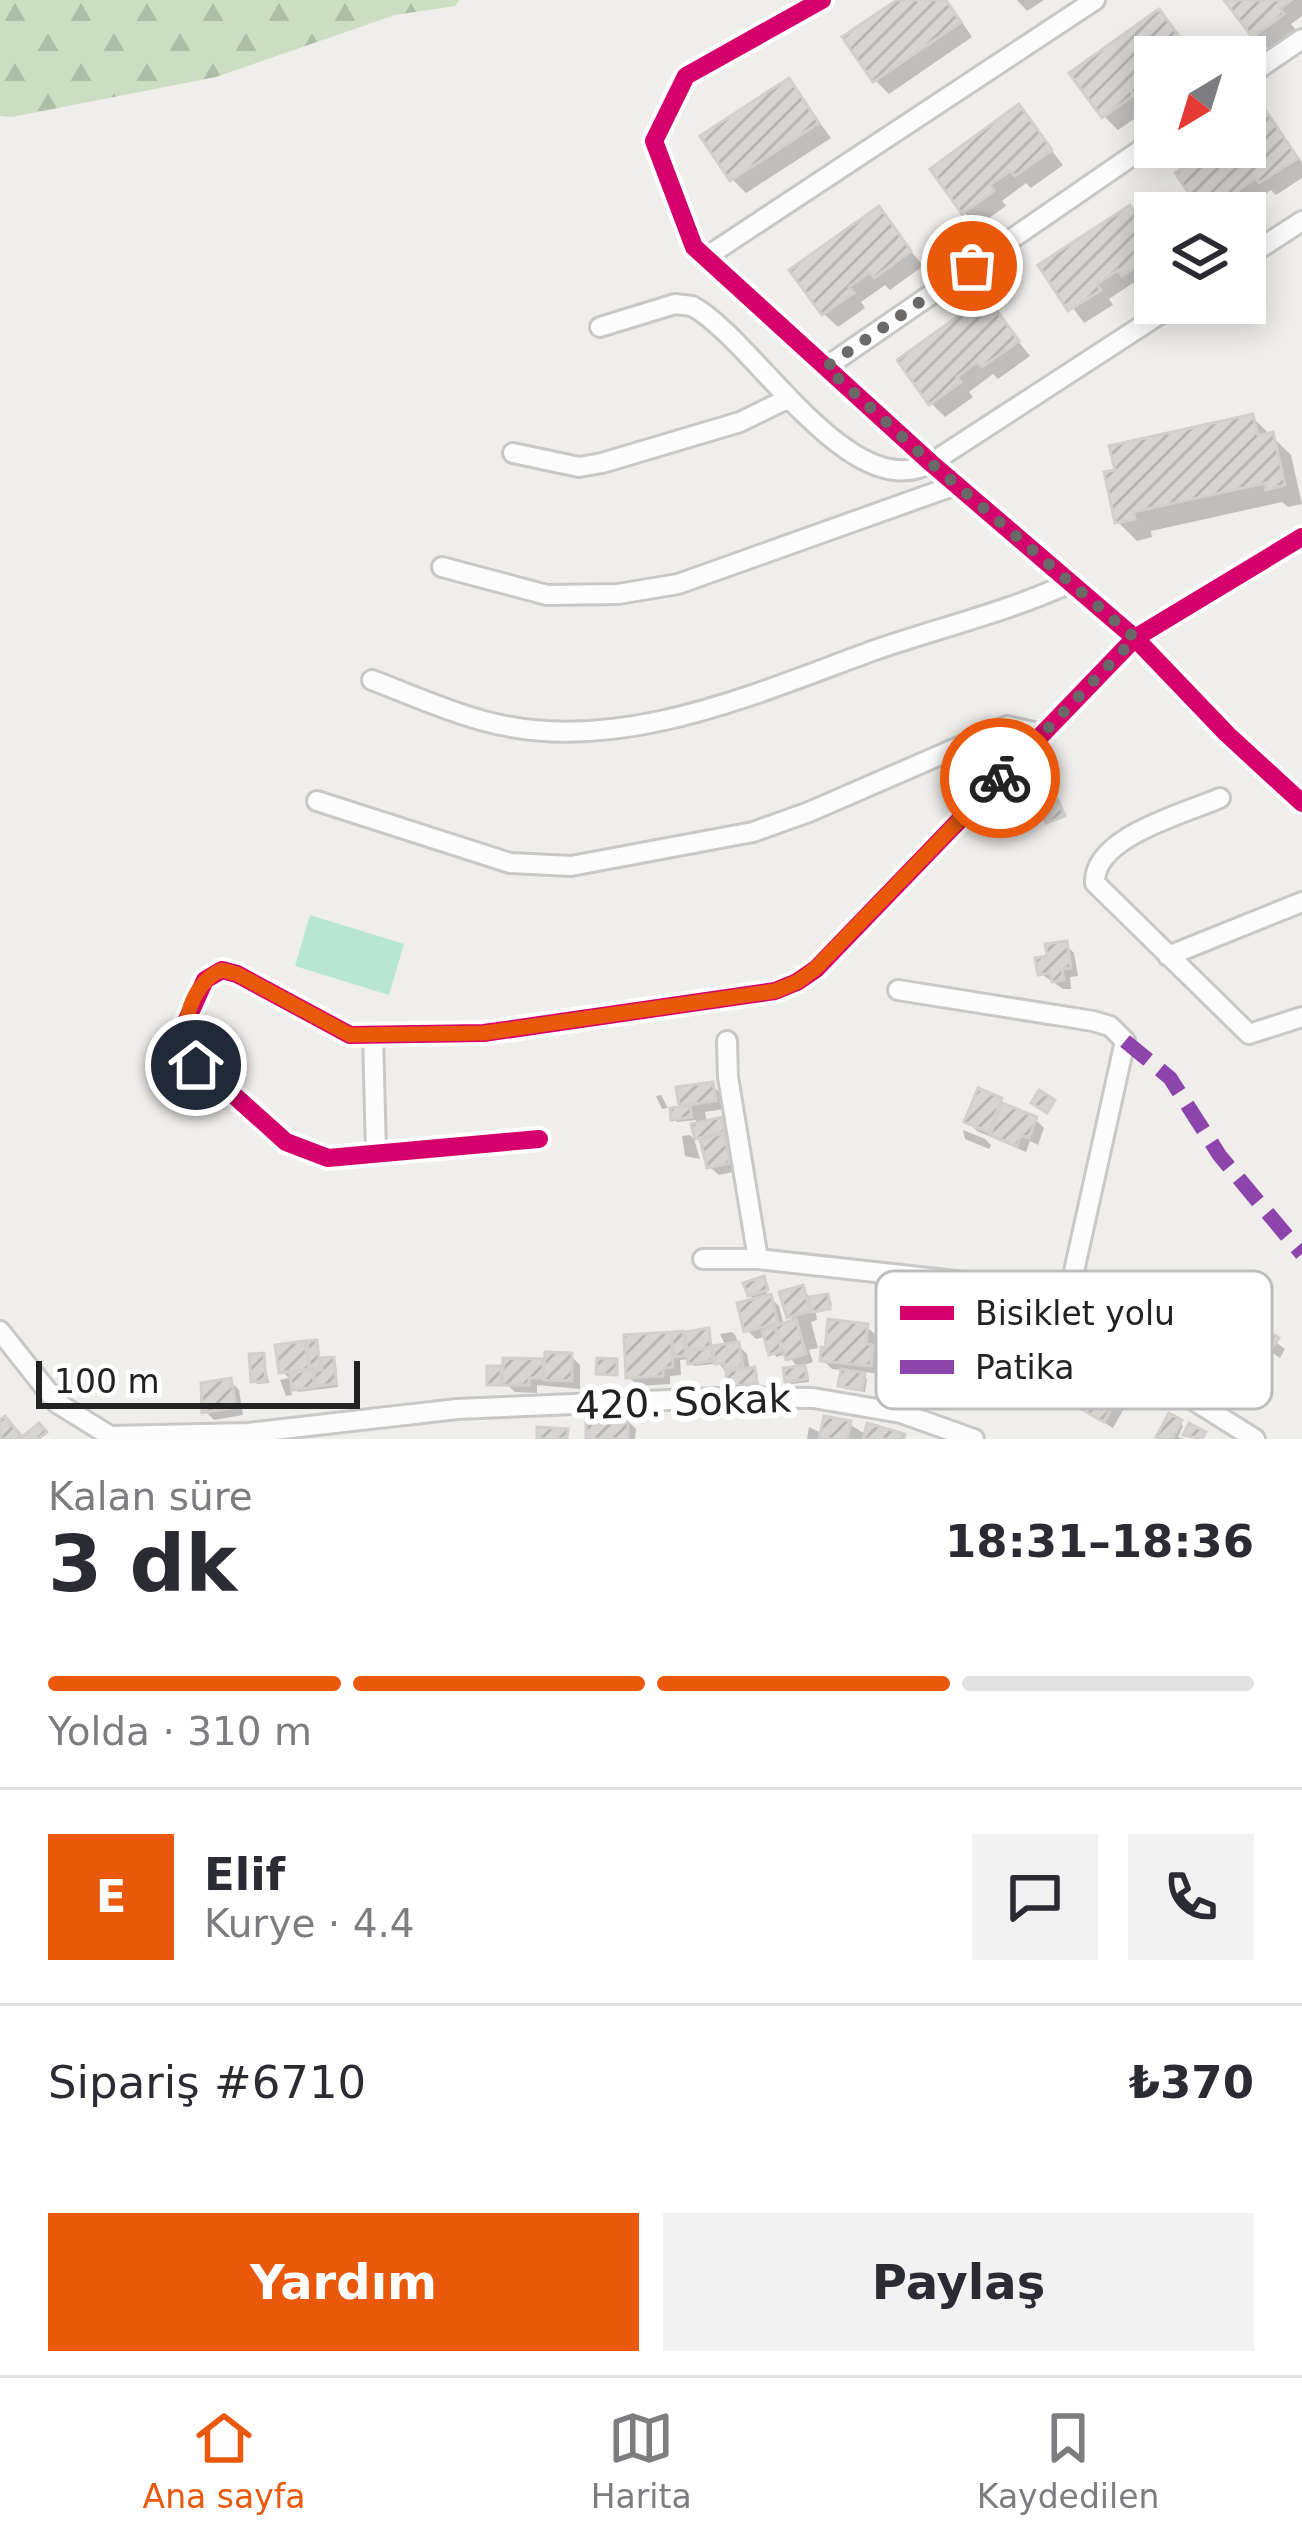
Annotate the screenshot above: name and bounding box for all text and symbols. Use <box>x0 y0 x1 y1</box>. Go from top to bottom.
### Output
north arrow <box>1134 36 1266 168</box>
map controls <box>1134 36 1266 324</box>
button: layers <box>1134 192 1266 324</box>
pin <box>921 215 1023 317</box>
icon: bag <box>939 233 1005 299</box>
courier <box>940 718 1060 838</box>
icon: bike <box>967 745 1033 811</box>
pin <box>145 1014 247 1116</box>
icon: home <box>163 1032 229 1098</box>
legend <box>876 1271 1272 1409</box>
text: Bisiklet yolu <box>975 1294 1175 1333</box>
text: Patika <box>975 1348 1075 1387</box>
scale bar <box>36 1355 360 1408</box>
text: 100 m <box>54 1362 160 1401</box>
street label: 420. Sokak <box>574 1376 792 1428</box>
text: Kalan süre <box>48 1474 253 1519</box>
text: 18:31–18:36 <box>945 1515 1254 1568</box>
text: 3 dk <box>48 1519 237 1609</box>
text: Yolda · 310 m <box>48 1709 312 1754</box>
button: chat <box>972 1834 1098 1960</box>
button: phone <box>1128 1834 1254 1960</box>
text: Elif <box>204 1848 285 1901</box>
text: E <box>96 1870 126 1923</box>
text: Kurye · 4.4 <box>204 1901 415 1946</box>
text: Sipariş #6710 <box>48 2056 366 2109</box>
text: ₺370 <box>1129 2056 1254 2109</box>
button: Yardım <box>48 2213 639 2351</box>
button: Paylaş <box>663 2213 1254 2351</box>
tab: Ana sayfa <box>143 2405 306 2516</box>
tab: Harita <box>591 2405 692 2516</box>
tab: Kaydedilen <box>977 2405 1159 2516</box>

